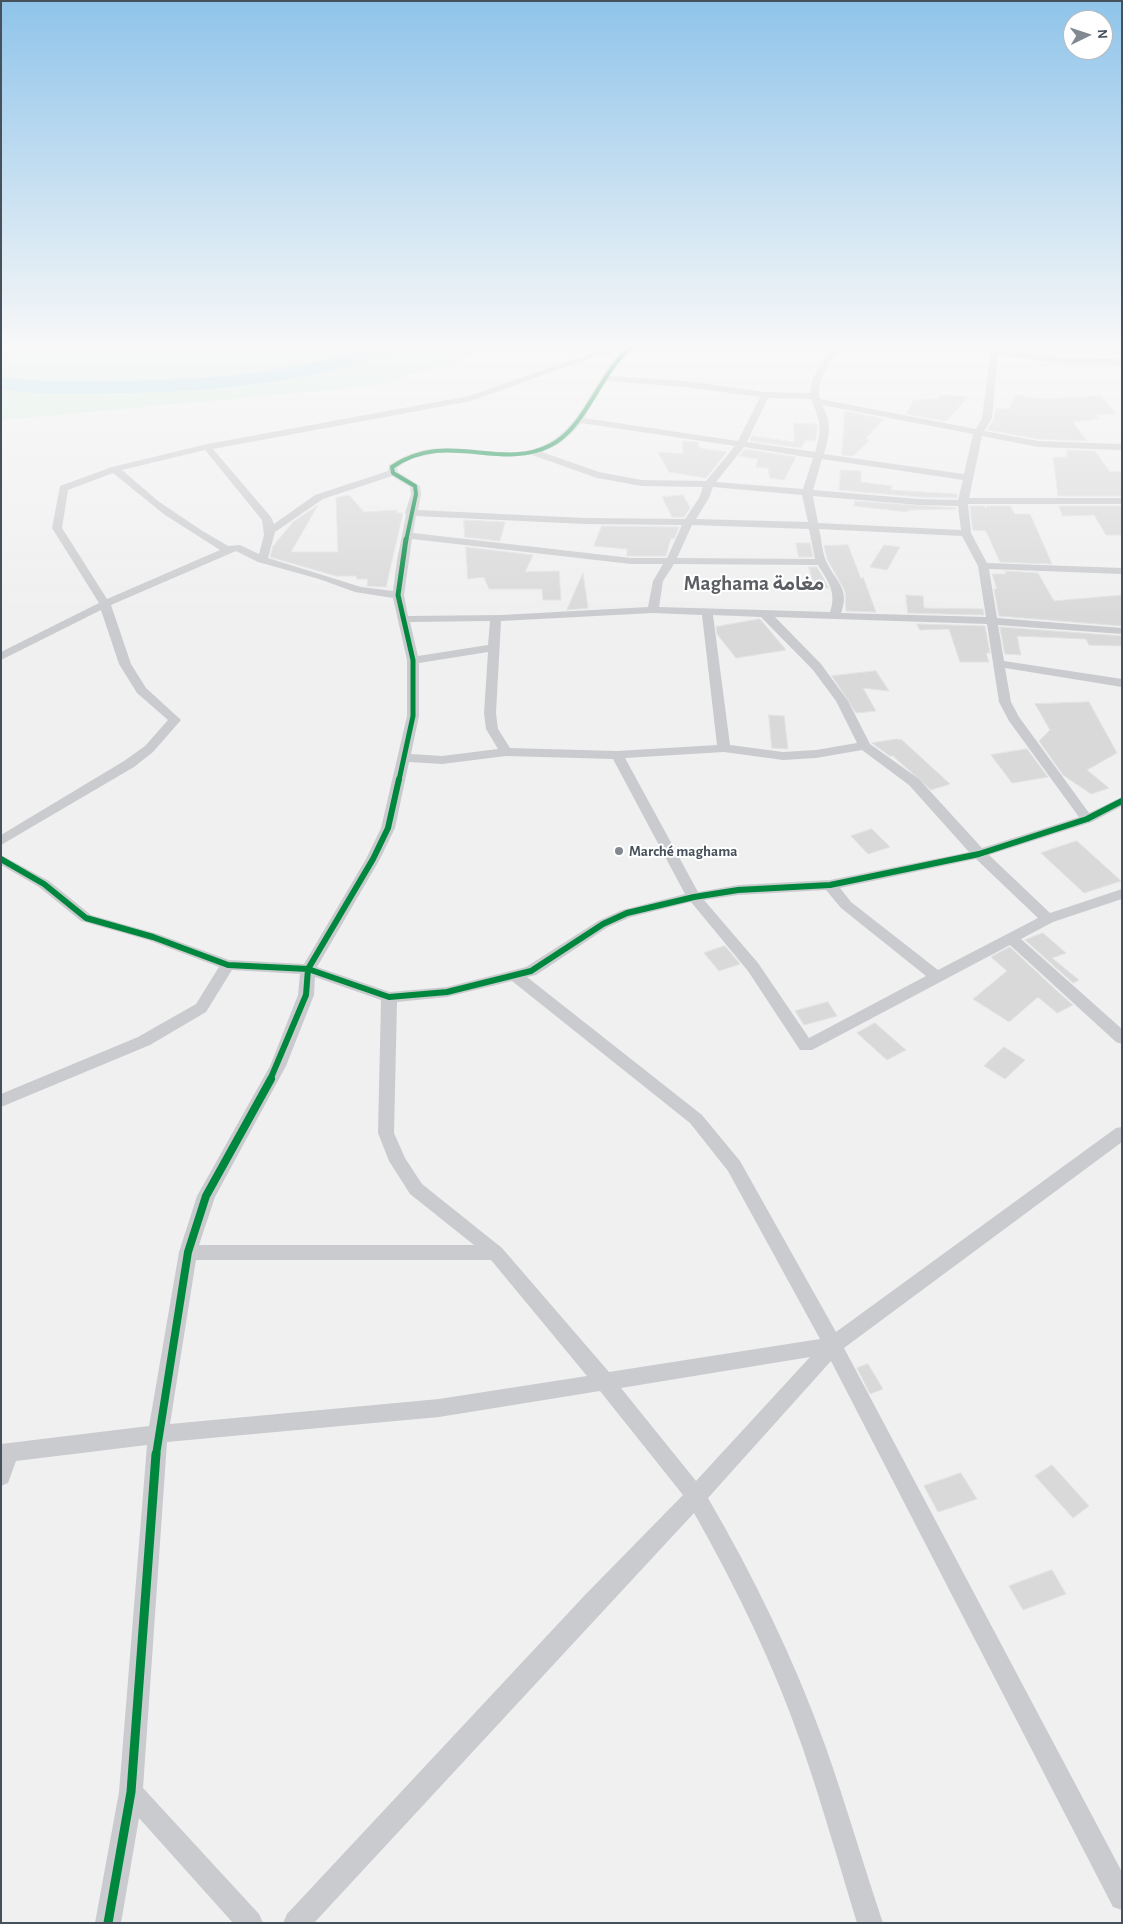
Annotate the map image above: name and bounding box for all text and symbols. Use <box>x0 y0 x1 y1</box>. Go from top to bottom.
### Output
north arrow <box>1063 10 1113 60</box>
text: N <box>1095 29 1109 39</box>
district label: Maghama مغامة <box>684 571 824 597</box>
place label: Marché maghama <box>629 842 737 860</box>
marker: Marché maghama <box>613 845 625 857</box>

